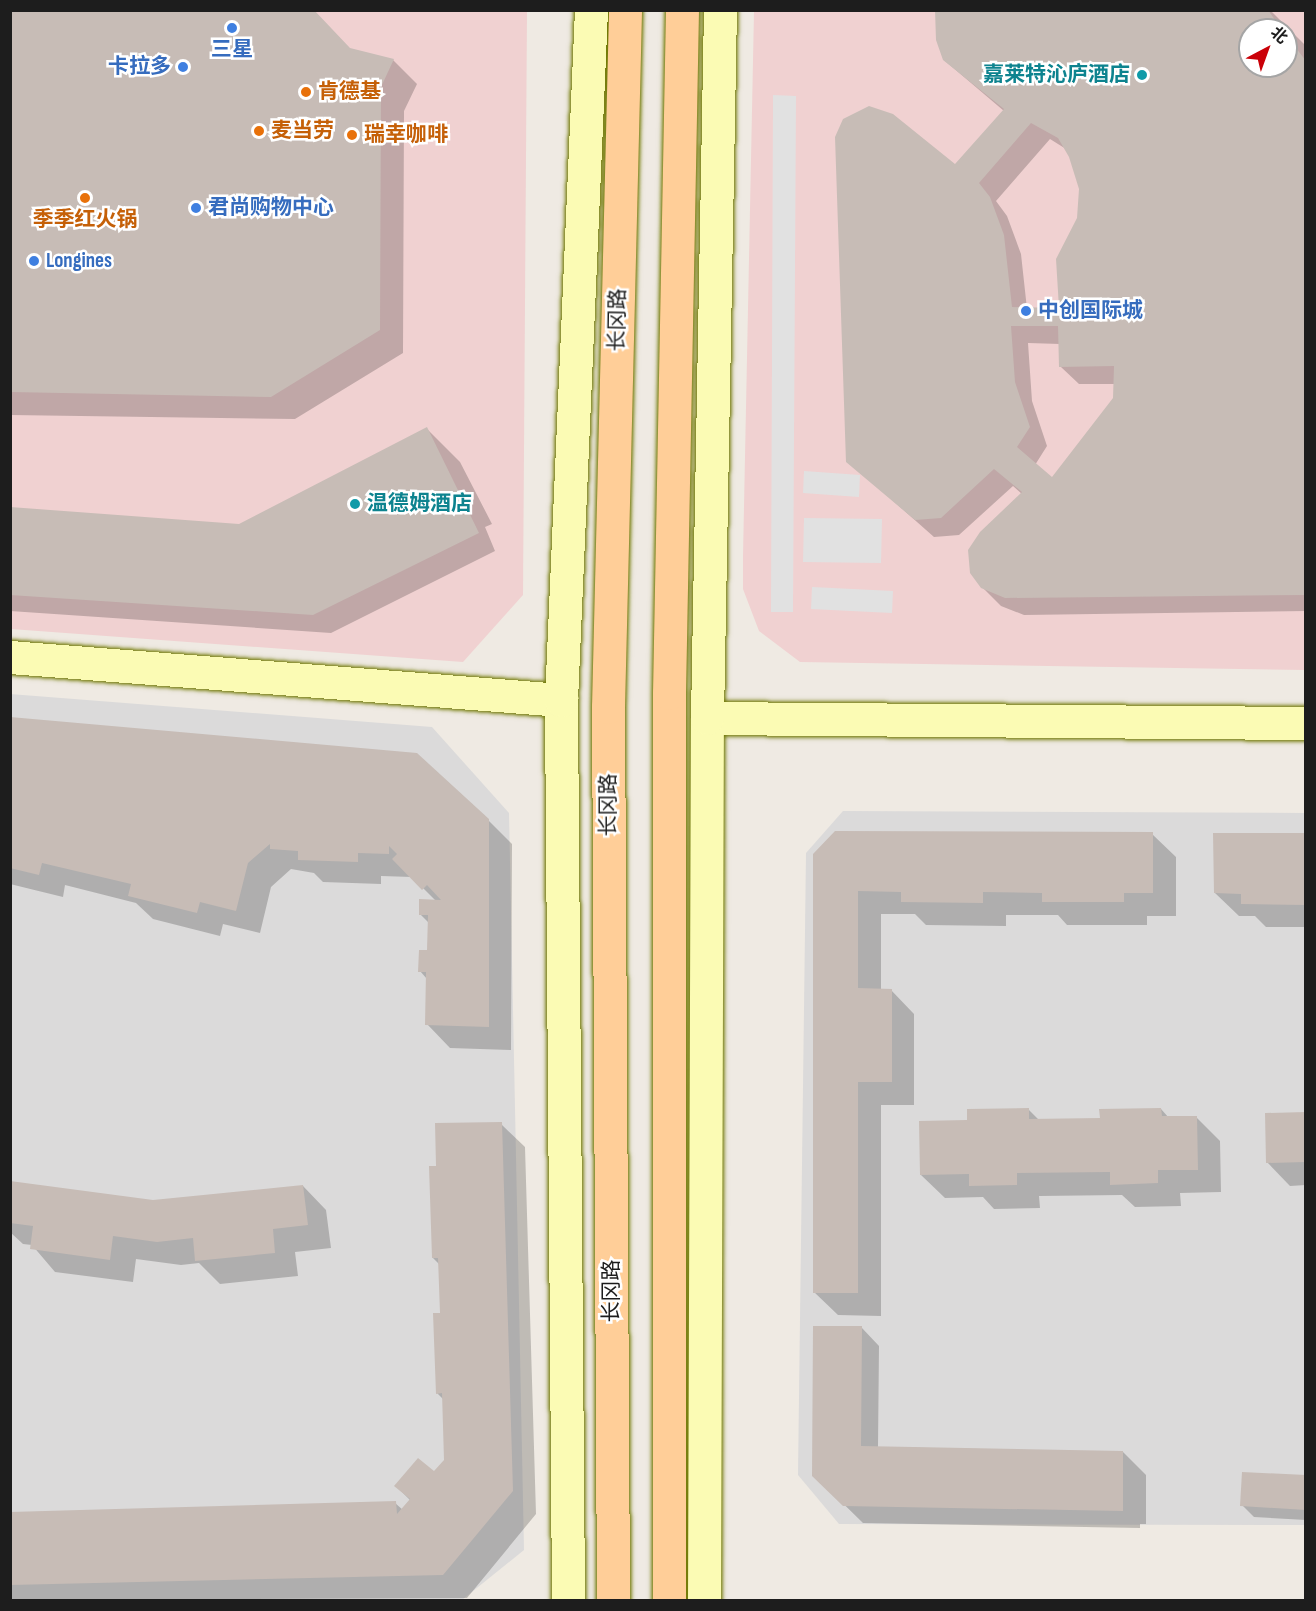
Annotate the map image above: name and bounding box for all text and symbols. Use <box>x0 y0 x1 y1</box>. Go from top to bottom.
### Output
north arrow <box>1238 18 1298 78</box>
marker: 三星 <box>225 21 239 35</box>
text: 北 <box>1267 23 1291 48</box>
place label: 三星 <box>211 37 253 63</box>
place label: 卡拉多 <box>108 54 171 80</box>
marker: 卡拉多 <box>176 60 190 74</box>
place label: 嘉莱特沁庐酒店 <box>983 62 1130 88</box>
marker: 嘉莱特沁庐酒店 <box>1135 68 1149 82</box>
place label: 肯德基 <box>318 79 381 105</box>
marker: 肯德基 <box>299 85 313 99</box>
place label: 麦当劳 <box>271 118 334 144</box>
place label: 瑞幸咖啡 <box>364 122 448 148</box>
marker: 麦当劳 <box>252 124 266 138</box>
marker: 瑞幸咖啡 <box>345 128 359 142</box>
marker: 季季红火锅 <box>78 191 92 205</box>
place label: 君尚购物中心 <box>208 195 334 221</box>
marker: 君尚购物中心 <box>189 201 203 215</box>
place label: 季季红火锅 <box>33 207 137 233</box>
place label: Longines <box>46 248 112 274</box>
marker: Longines <box>27 254 41 268</box>
street label: 长冈路 <box>605 288 631 352</box>
place label: 中创国际城 <box>1038 298 1143 324</box>
marker: 中创国际城 <box>1019 304 1033 318</box>
place label: 温德姆酒店 <box>367 491 472 517</box>
marker: 温德姆酒店 <box>348 497 362 511</box>
street label: 长冈路 <box>596 774 622 836</box>
street label: 长冈路 <box>599 1260 625 1322</box>

